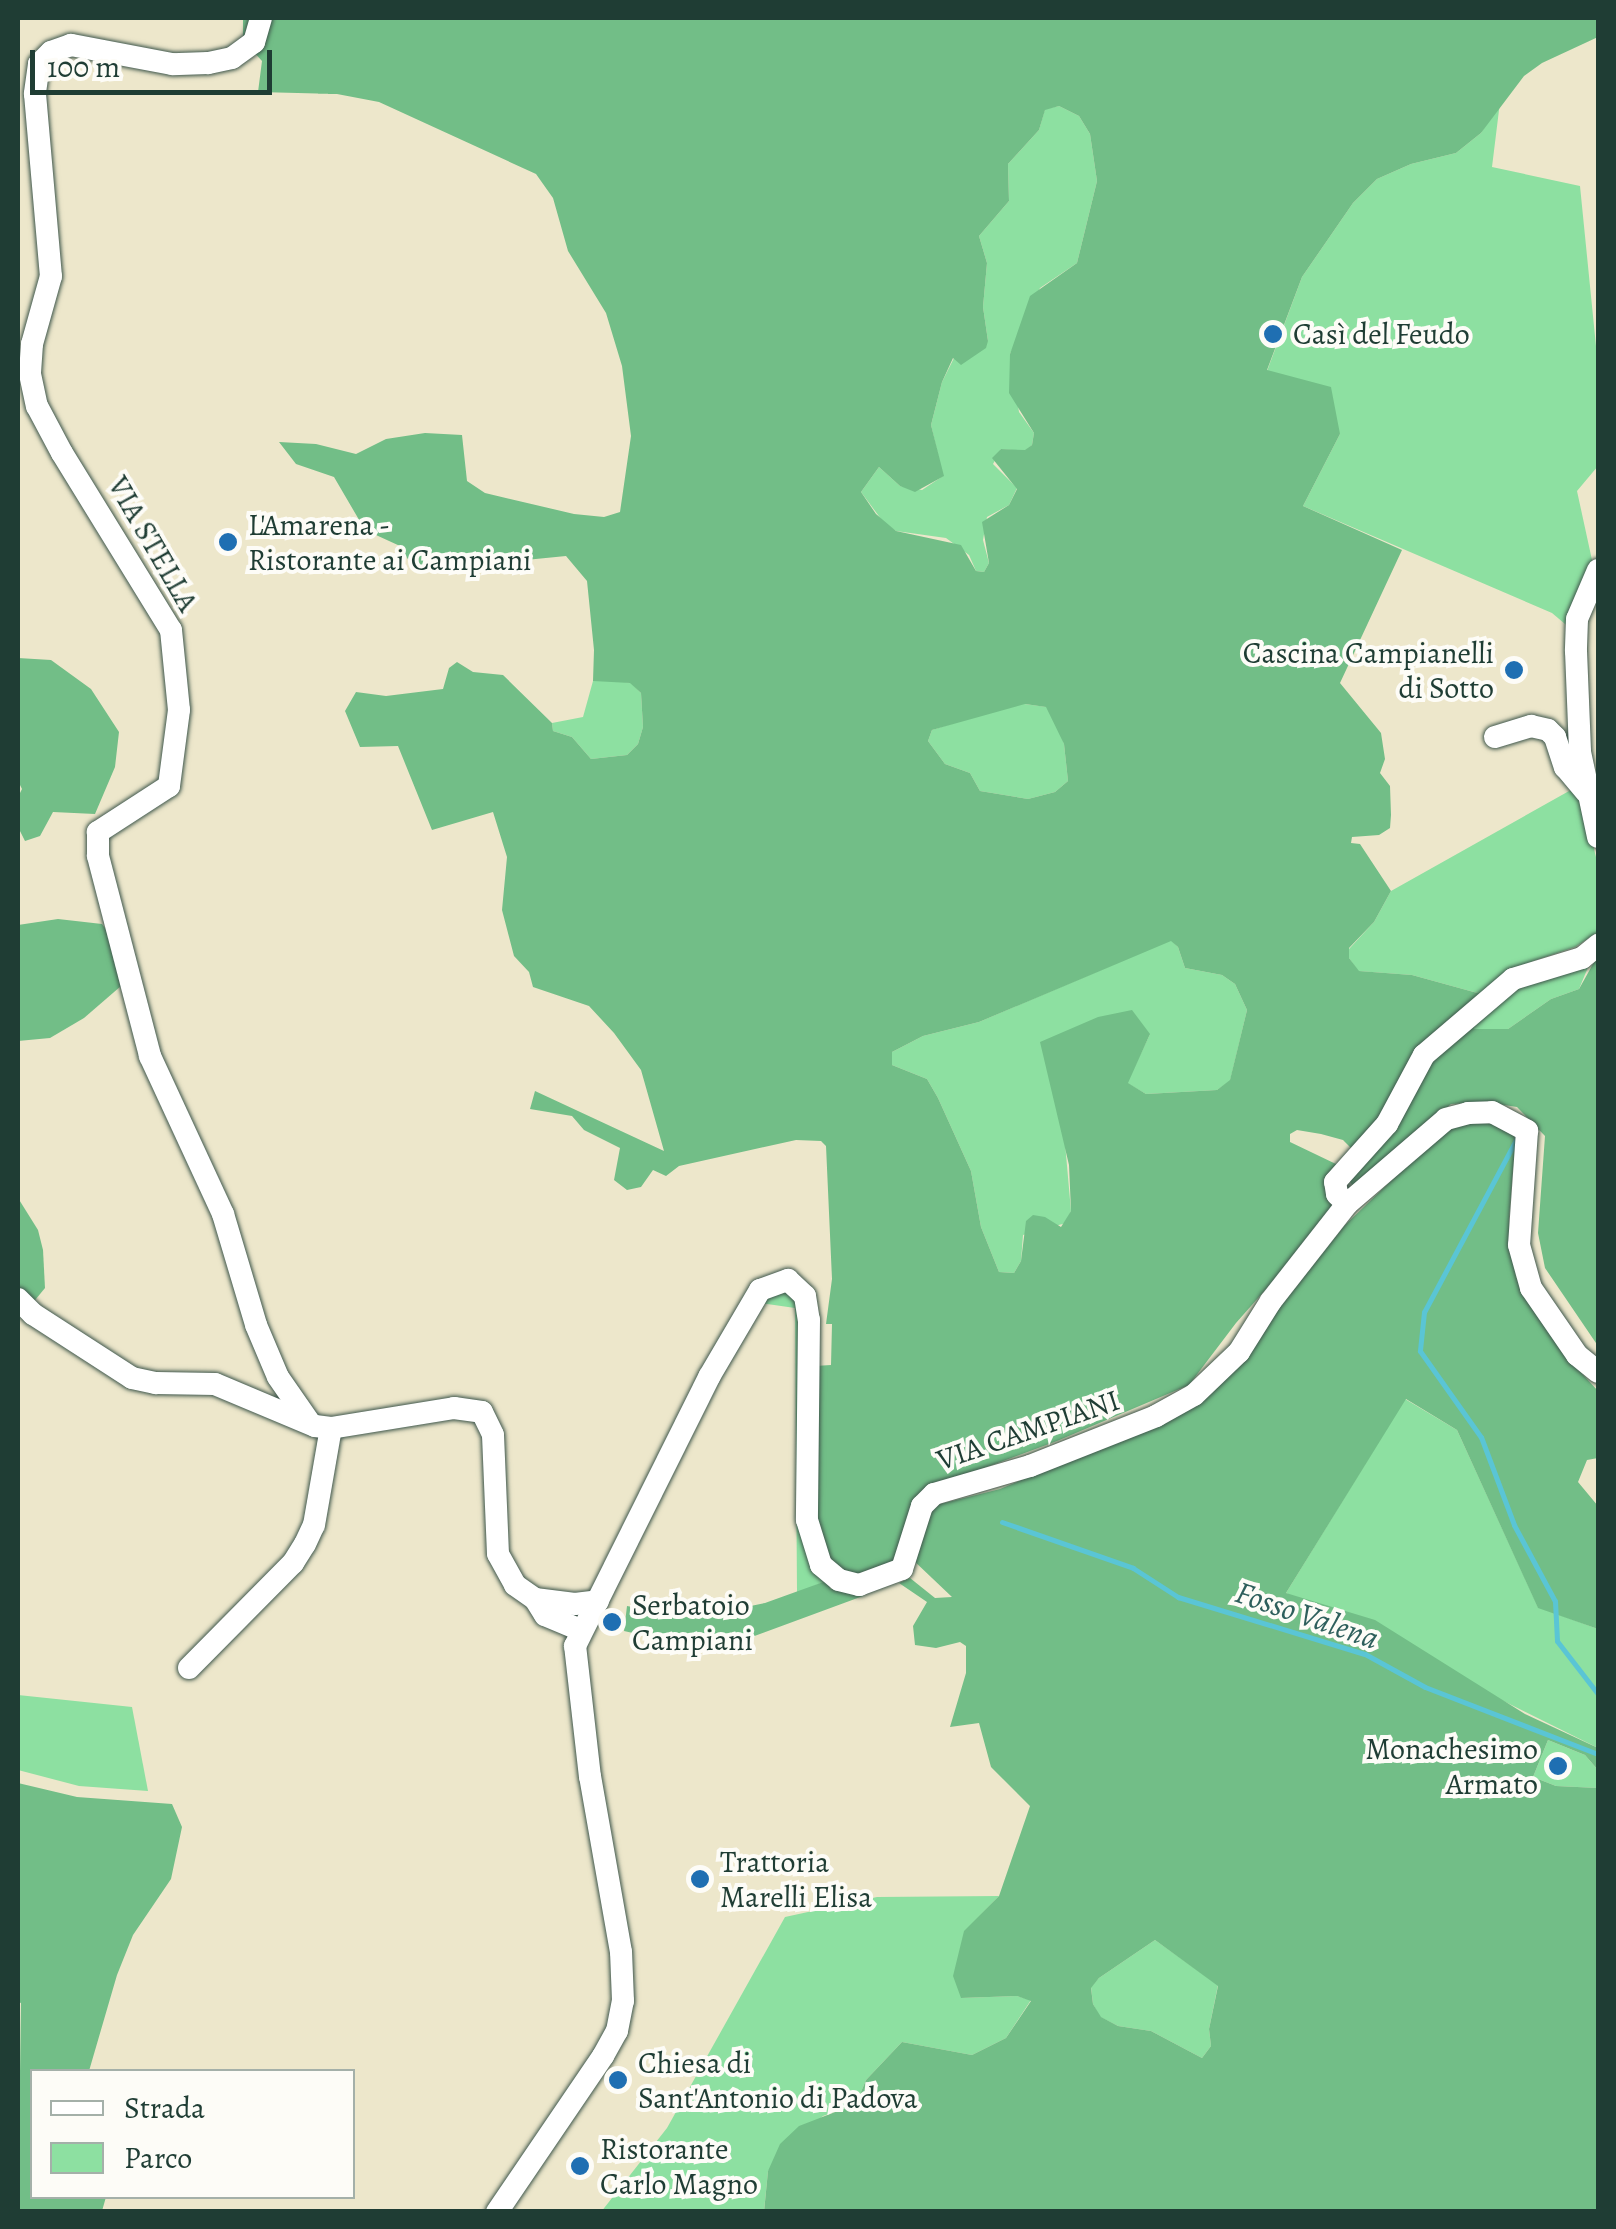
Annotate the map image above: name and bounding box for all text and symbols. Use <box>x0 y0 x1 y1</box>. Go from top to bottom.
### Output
scale bar <box>35 30 278 92</box>
text: 100 m <box>47 47 120 87</box>
place label: Casì del Feudo <box>1293 316 1470 352</box>
marker: Casì del Feudo <box>1262 323 1284 345</box>
street label: VIA STELLA <box>100 470 206 618</box>
place label: L'Amarena - Ristorante ai Campiani <box>248 507 532 578</box>
marker: L'Amarena - Ristorante ai Campiani <box>217 531 239 553</box>
place label: Cascina Campianelli di Sotto <box>1243 635 1494 706</box>
marker: Cascina Campianelli di Sotto <box>1503 659 1525 681</box>
street label: VIA CAMPIANI <box>932 1382 1124 1478</box>
water label: Fosso Valena <box>1230 1573 1384 1657</box>
place label: Serbatoio Campiani <box>632 1587 753 1658</box>
marker: Serbatoio Campiani <box>601 1611 623 1633</box>
place label: Monachesimo Armato <box>1365 1731 1538 1802</box>
marker: Monachesimo Armato <box>1547 1755 1569 1777</box>
place label: Trattoria Marelli Elisa <box>720 1844 872 1914</box>
marker: Trattoria Marelli Elisa <box>689 1868 711 1890</box>
place label: Chiesa di Sant'Antonio di Padova <box>638 2045 918 2116</box>
legend <box>30 2069 355 2199</box>
marker: Chiesa di Sant'Antonio di Padova <box>607 2069 629 2091</box>
text: Strada <box>124 2088 205 2128</box>
place label: Ristorante Carlo Magno <box>600 2131 758 2202</box>
text: Parco <box>124 2138 192 2178</box>
marker: Ristorante Carlo Magno <box>569 2155 591 2177</box>

